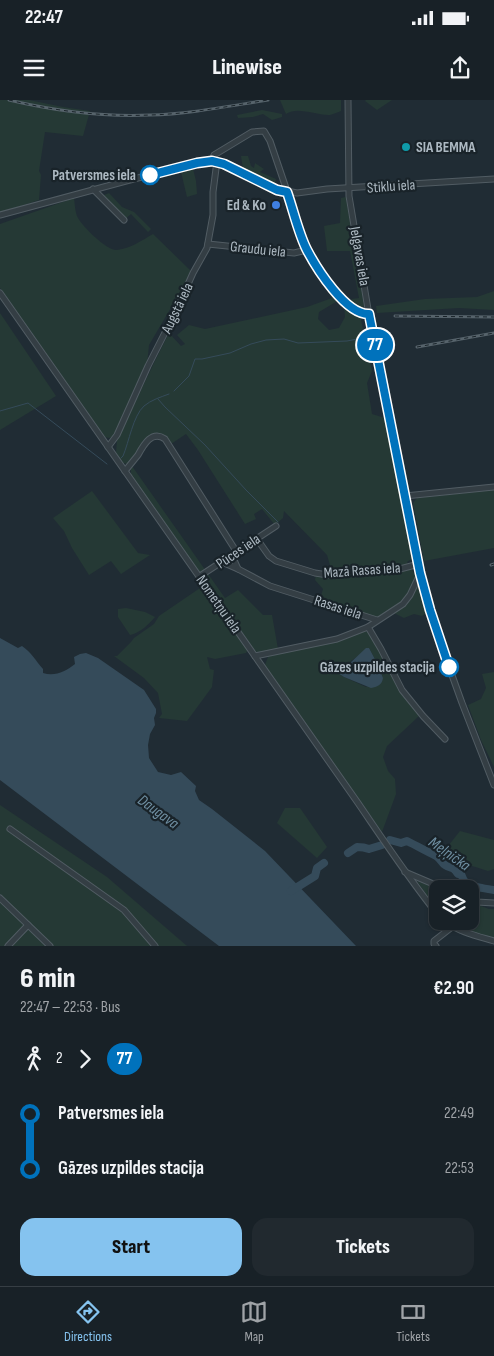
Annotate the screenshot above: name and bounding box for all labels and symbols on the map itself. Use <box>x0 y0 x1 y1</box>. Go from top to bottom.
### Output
place label: SIA BEMMA <box>416 138 476 157</box>
marker: SIA BEMMA <box>400 141 412 153</box>
marker: Patversmes iela <box>140 165 160 185</box>
place label: Patversmes iela <box>52 166 136 185</box>
street label: Stiklu iela <box>366 175 416 198</box>
place label: Ed & Ko <box>227 196 266 215</box>
marker: Ed & Ko <box>270 199 282 211</box>
street label: Jelgavas iela <box>345 224 374 287</box>
street label: Graudu iela <box>229 237 287 262</box>
street label: Augstā iela <box>157 280 198 338</box>
line badge: 77 <box>352 329 398 361</box>
street label: Pūces iela <box>212 530 264 573</box>
street label: Mazā Rasas iela <box>323 558 401 583</box>
street label: Nometņu iela <box>192 572 246 637</box>
street label: Rasas iela <box>312 591 364 624</box>
marker: Gāzes uzpildes stacija <box>439 657 459 677</box>
place label: Gāzes uzpildes stacija <box>320 658 435 677</box>
water label: Daugava <box>134 791 183 834</box>
water label: Meļņička <box>425 833 474 876</box>

